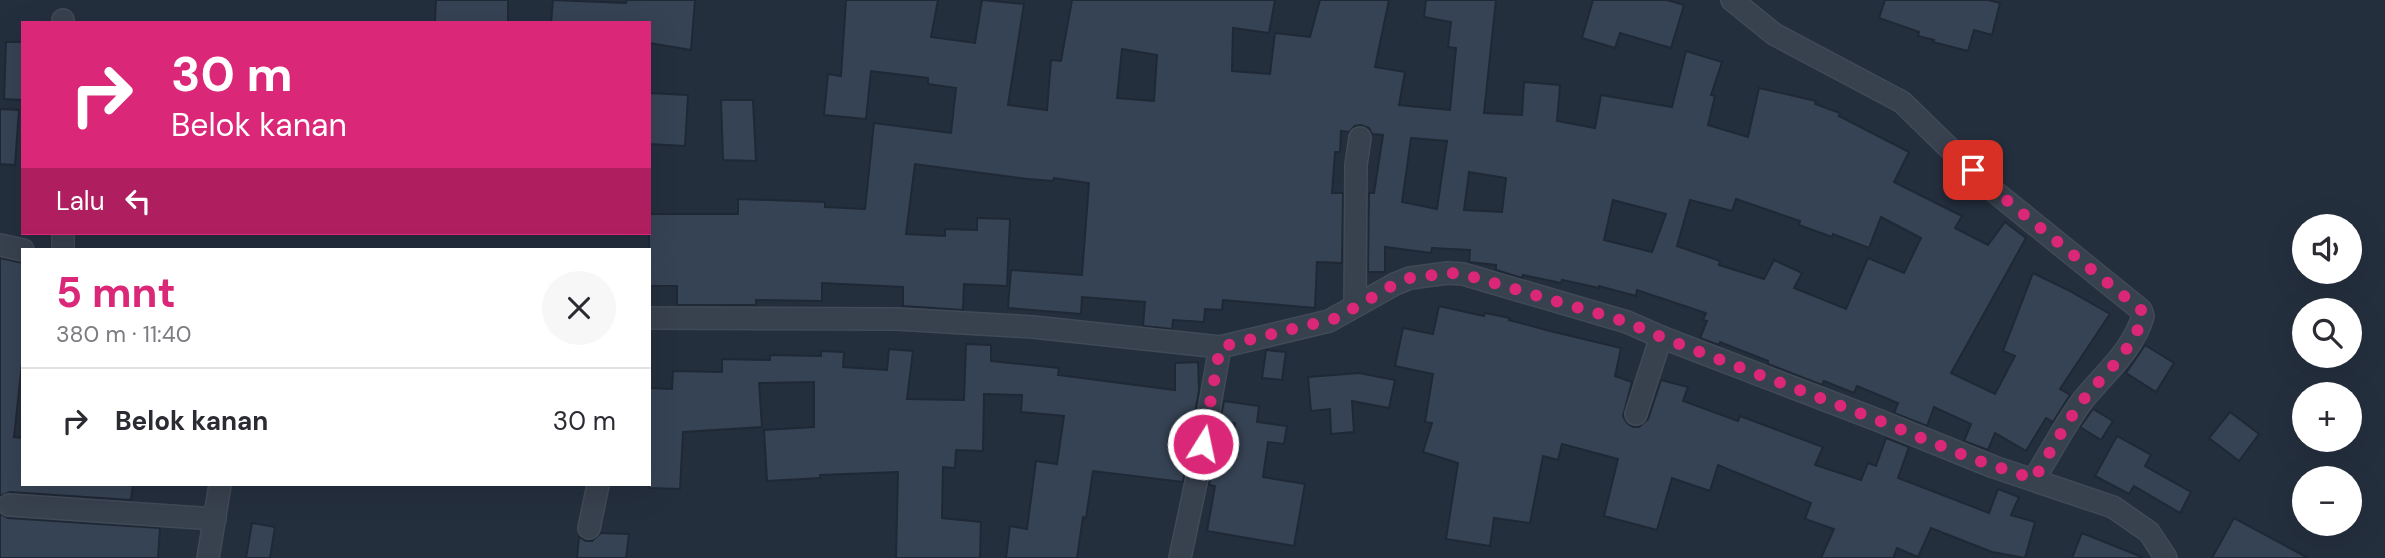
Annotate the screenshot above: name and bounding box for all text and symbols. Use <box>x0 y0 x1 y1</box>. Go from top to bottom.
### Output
text: 30 m <box>171 42 293 106</box>
icon: right <box>56 49 147 140</box>
text: Belok kanan <box>171 104 347 146</box>
pin <box>1943 140 2003 200</box>
icon: arrive <box>1954 151 1992 189</box>
icon: left <box>119 182 157 220</box>
text: Lalu <box>56 184 105 218</box>
map controls <box>2292 214 2362 536</box>
button: sound <box>2292 214 2362 284</box>
text: 5 mnt <box>56 265 176 320</box>
button: close <box>542 271 616 345</box>
button: search <box>2292 298 2362 368</box>
text: 380 m · 11:40 <box>56 319 191 349</box>
button: + <box>2292 382 2362 452</box>
icon: right <box>56 402 94 440</box>
text: Belok kanan <box>115 404 268 438</box>
text: 30 m <box>553 404 616 438</box>
position arrow <box>1166 407 1240 481</box>
button: − <box>2292 466 2362 536</box>

